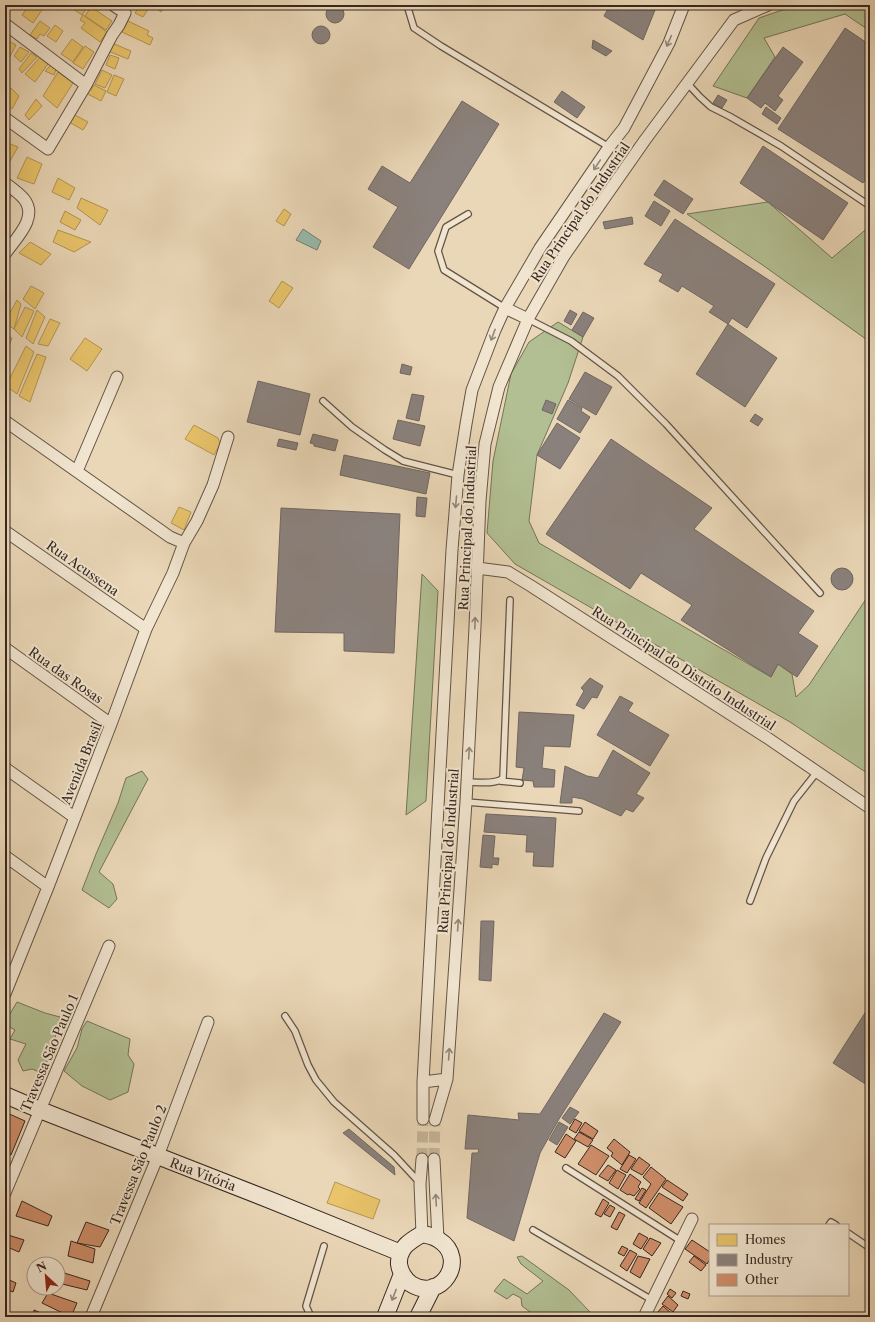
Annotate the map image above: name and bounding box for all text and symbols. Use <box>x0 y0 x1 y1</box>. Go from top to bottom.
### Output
one-way arrow <box>665 35 673 47</box>
street label: Rua Principal do Industrial <box>527 139 633 285</box>
one-way arrow <box>593 159 601 170</box>
one-way arrow <box>488 329 496 341</box>
street label: Rua Principal do Industrial <box>455 445 479 611</box>
one-way arrow <box>452 495 459 508</box>
street label: Rua Acussena <box>44 537 123 599</box>
street label: Rua Principal do Distrito Industrial <box>589 603 779 733</box>
one-way arrow <box>472 617 479 630</box>
street label: Rua das Rosas <box>26 643 107 707</box>
street label: Avenida Brasil <box>57 719 105 808</box>
one-way arrow <box>465 747 472 760</box>
street label: Rua Principal do Industrial <box>434 768 462 934</box>
one-way arrow <box>454 919 461 932</box>
street label: Travessa São Paulo 1 <box>17 991 81 1114</box>
one-way arrow <box>446 1048 453 1061</box>
street label: Travessa São Paulo 2 <box>107 1102 169 1228</box>
street label: Rua Vitória <box>168 1154 238 1194</box>
one-way arrow <box>432 1194 440 1207</box>
legend <box>709 1224 849 1296</box>
text: Homes <box>745 1232 785 1247</box>
text: Industry <box>745 1252 793 1267</box>
north arrow <box>26 1256 66 1296</box>
text: N <box>34 1258 49 1275</box>
text: Other <box>745 1272 779 1287</box>
one-way arrow <box>389 1289 397 1301</box>

